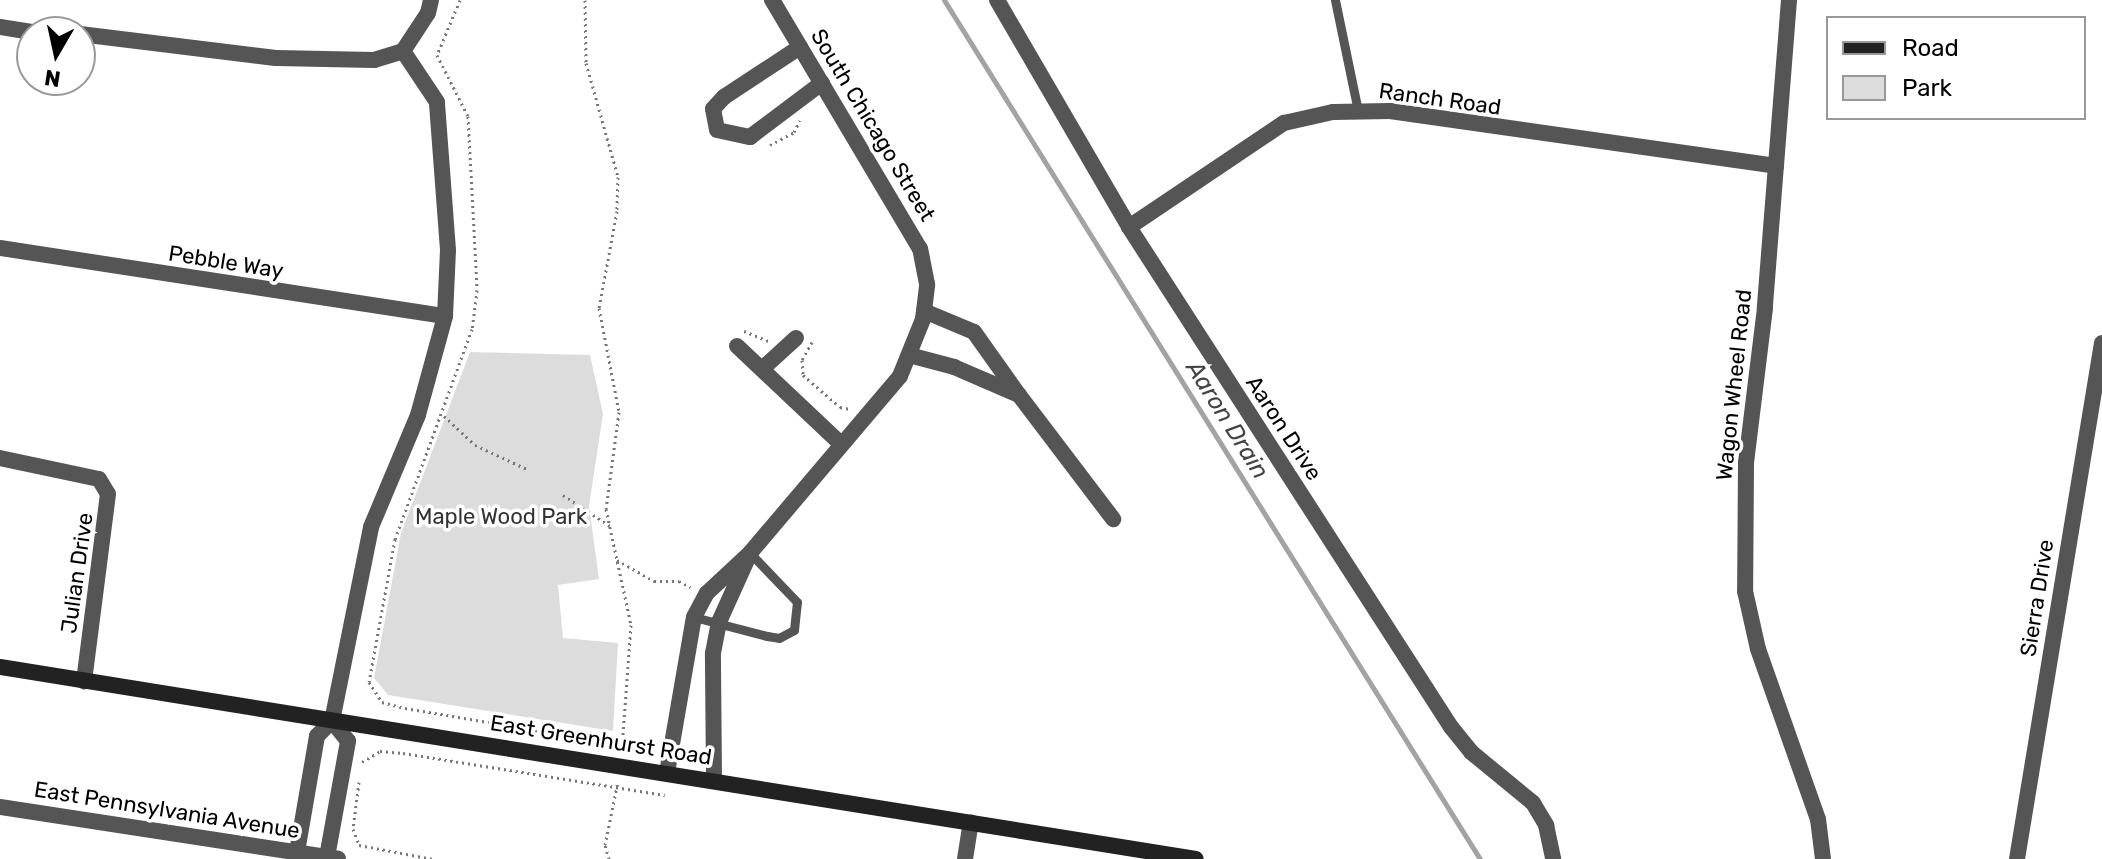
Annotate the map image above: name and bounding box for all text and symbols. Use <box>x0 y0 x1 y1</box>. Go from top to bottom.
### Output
north arrow <box>16 16 96 96</box>
legend <box>1826 16 2086 120</box>
street label: South Chicago Street <box>805 24 941 226</box>
text: Road <box>1902 34 1959 62</box>
text: N <box>43 64 62 93</box>
text: Park <box>1902 74 1952 102</box>
street label: Ranch Road <box>1377 77 1503 121</box>
street label: Pebble Way <box>166 240 286 284</box>
street label: Wagon Wheel Road <box>1711 288 1757 482</box>
water label: Aaron Drain <box>1179 356 1275 484</box>
street label: Aaron Drive <box>1240 371 1328 485</box>
park label: Maple Wood Park <box>415 504 587 530</box>
street label: Julian Drive <box>55 511 99 635</box>
street label: Sierra Drive <box>2015 537 2059 659</box>
street label: East Greenhurst Road <box>488 709 714 771</box>
street label: East Pennsylvania Avenue <box>32 776 302 844</box>

